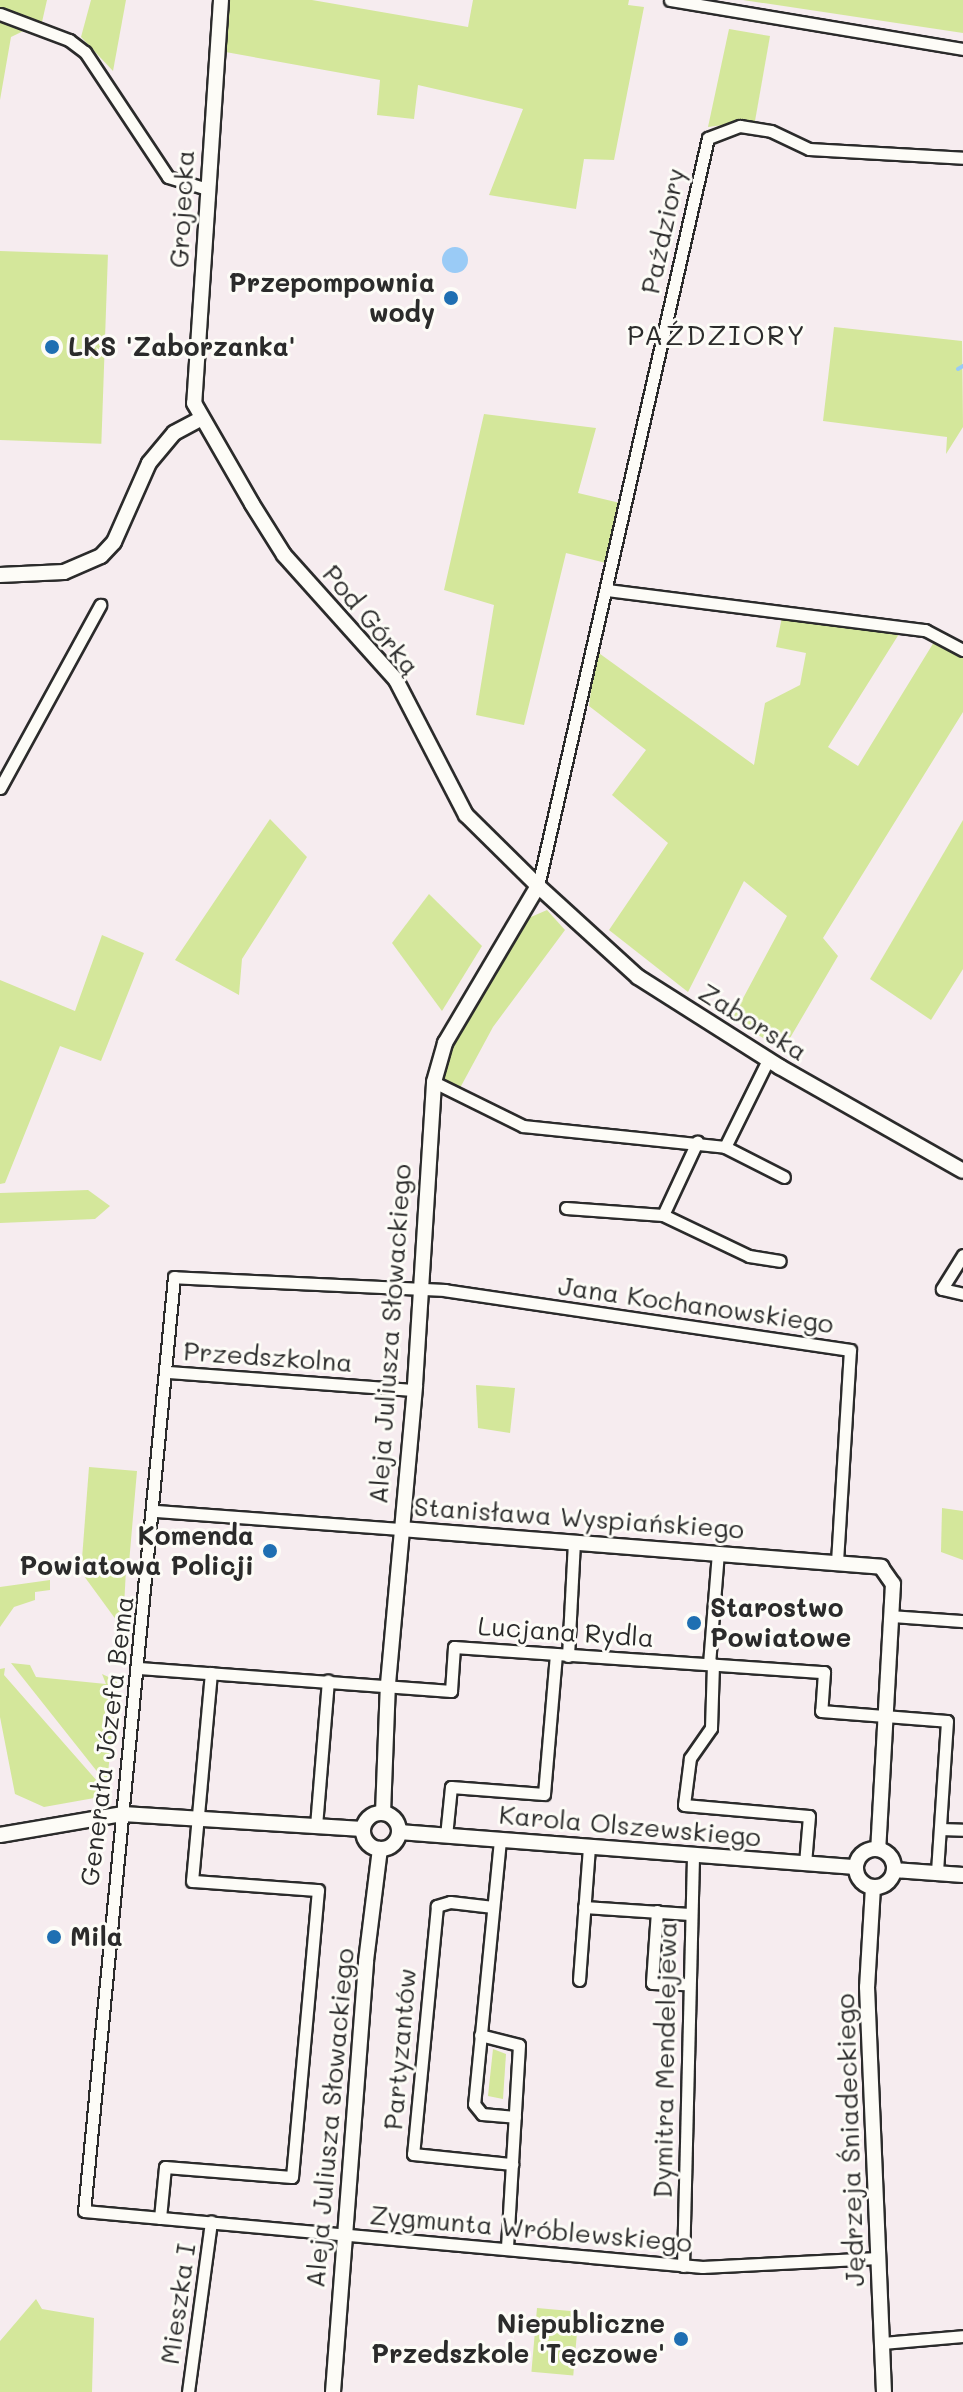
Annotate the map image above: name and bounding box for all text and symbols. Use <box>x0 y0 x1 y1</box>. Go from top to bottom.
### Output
street label: Grojecka <box>163 149 201 269</box>
street label: Paździory <box>634 165 692 297</box>
place label: Przepompownia wody <box>229 267 435 328</box>
marker: Przepompownia wody <box>442 289 460 307</box>
district label: PAŹDZIORY <box>627 317 807 351</box>
place label: LKS 'Zaborzanka' <box>68 331 296 363</box>
marker: LKS 'Zaborzanka' <box>43 338 61 356</box>
street label: Pod Górką <box>316 559 426 681</box>
street label: Zaborska <box>693 977 813 1067</box>
street label: Aleja Juliusza Słowackiego <box>363 1163 417 1505</box>
street label: Jana Kochanowskiego <box>556 1270 836 1340</box>
street label: Przedszkolna <box>182 1336 354 1378</box>
street label: Stanisława Wyspiańskiego <box>413 1491 745 1545</box>
place label: Komenda Powiatowa Policji <box>20 1520 254 1582</box>
marker: Komenda Powiatowa Policji <box>261 1542 279 1560</box>
place label: Starostwo Powiatowe <box>710 1592 851 1654</box>
street label: Generała Józefa Bema <box>74 1594 140 1888</box>
street label: Lucjana Rydla <box>477 1610 655 1654</box>
marker: Starostwo Powiatowe <box>685 1614 703 1632</box>
street label: Karola Olszewskiego <box>498 1799 762 1853</box>
place label: Mila <box>70 1921 123 1953</box>
street label: Dymitra Mendelejewa <box>647 1921 683 2199</box>
marker: Mila <box>45 1928 63 1946</box>
street label: Aleja Juliusza Słowackiego <box>300 1947 360 2289</box>
street label: Partyzantów <box>377 1967 423 2131</box>
street label: Jędrzeja Śniadeckiego <box>829 1993 871 2287</box>
street label: Zygmunta Wróblewskiego <box>369 2199 693 2259</box>
street label: Mieszka I <box>154 2242 202 2366</box>
place label: Niepubliczne Przedszkole 'Tęczowe' <box>371 2308 665 2370</box>
marker: Niepubliczne Przedszkole 'Tęczowe' <box>672 2330 690 2348</box>

